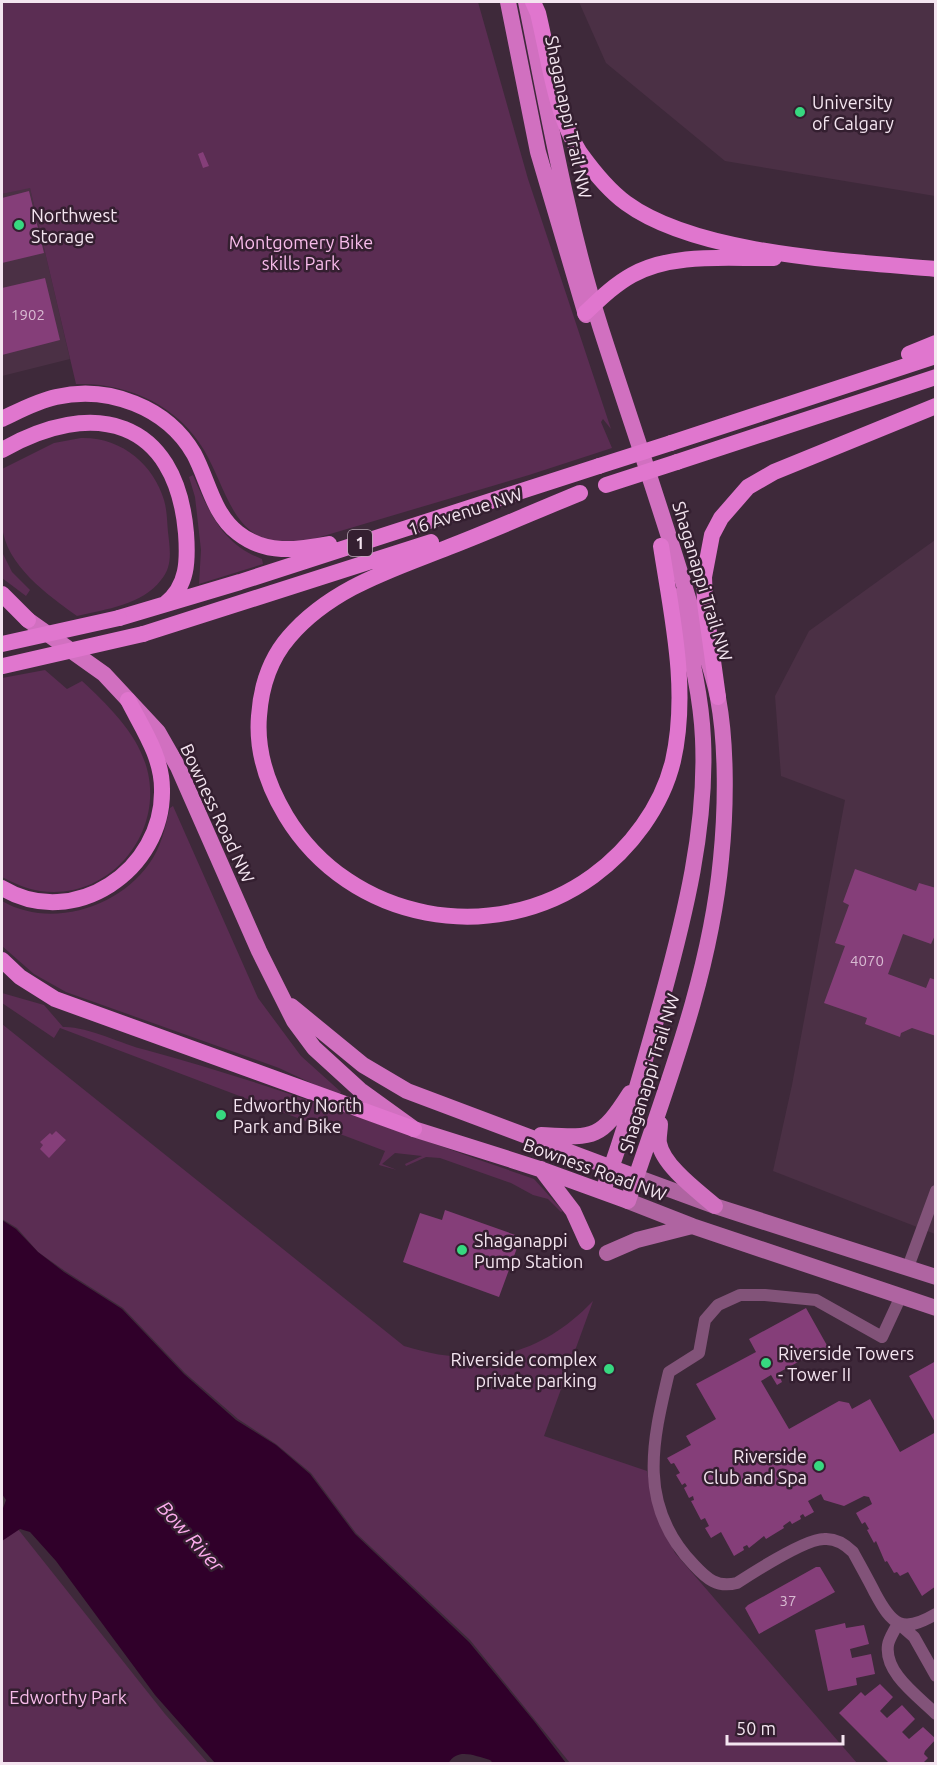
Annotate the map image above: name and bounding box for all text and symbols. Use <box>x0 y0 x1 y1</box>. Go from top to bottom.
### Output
street label: Shaganappi Trail NW <box>542 34 596 201</box>
place label: University of Calgary <box>812 92 894 133</box>
marker: University of Calgary <box>793 105 807 119</box>
place label: Northwest Storage <box>31 205 117 246</box>
marker: Northwest Storage <box>12 218 26 232</box>
park label: Montgomery Bike skills Park <box>229 232 373 273</box>
house number: 1902 <box>11 306 45 323</box>
street label: 16 Avenue NW <box>405 483 525 539</box>
street label: Shaganappi Trail NW <box>669 499 737 664</box>
road number: 1 <box>348 530 372 556</box>
street label: Bowness Road NW <box>177 740 259 886</box>
house number: 4070 <box>850 952 884 969</box>
street label: Shaganappi Trail NW <box>615 990 683 1155</box>
place label: Edworthy North Park and Bike <box>233 1095 362 1136</box>
marker: Edworthy North Park and Bike <box>214 1108 228 1122</box>
street label: Bowness Road NW <box>521 1134 670 1204</box>
place label: Shaganappi Pump Station <box>474 1230 583 1271</box>
marker: Shaganappi Pump Station <box>455 1243 469 1257</box>
place label: Riverside Towers - Tower II <box>778 1343 914 1384</box>
place label: Riverside complex private parking <box>450 1349 597 1390</box>
marker: Riverside Towers - Tower II <box>759 1356 773 1370</box>
marker: Riverside complex private parking <box>602 1362 616 1376</box>
place label: Riverside Club and Spa <box>703 1446 807 1487</box>
marker: Riverside Club and Spa <box>812 1459 826 1473</box>
water label: Bow River <box>153 1496 230 1577</box>
house number: 37 <box>780 1592 796 1609</box>
park label: Edworthy Park <box>9 1687 127 1707</box>
scale bar <box>727 1708 842 1746</box>
text: 50 m <box>736 1718 776 1738</box>

